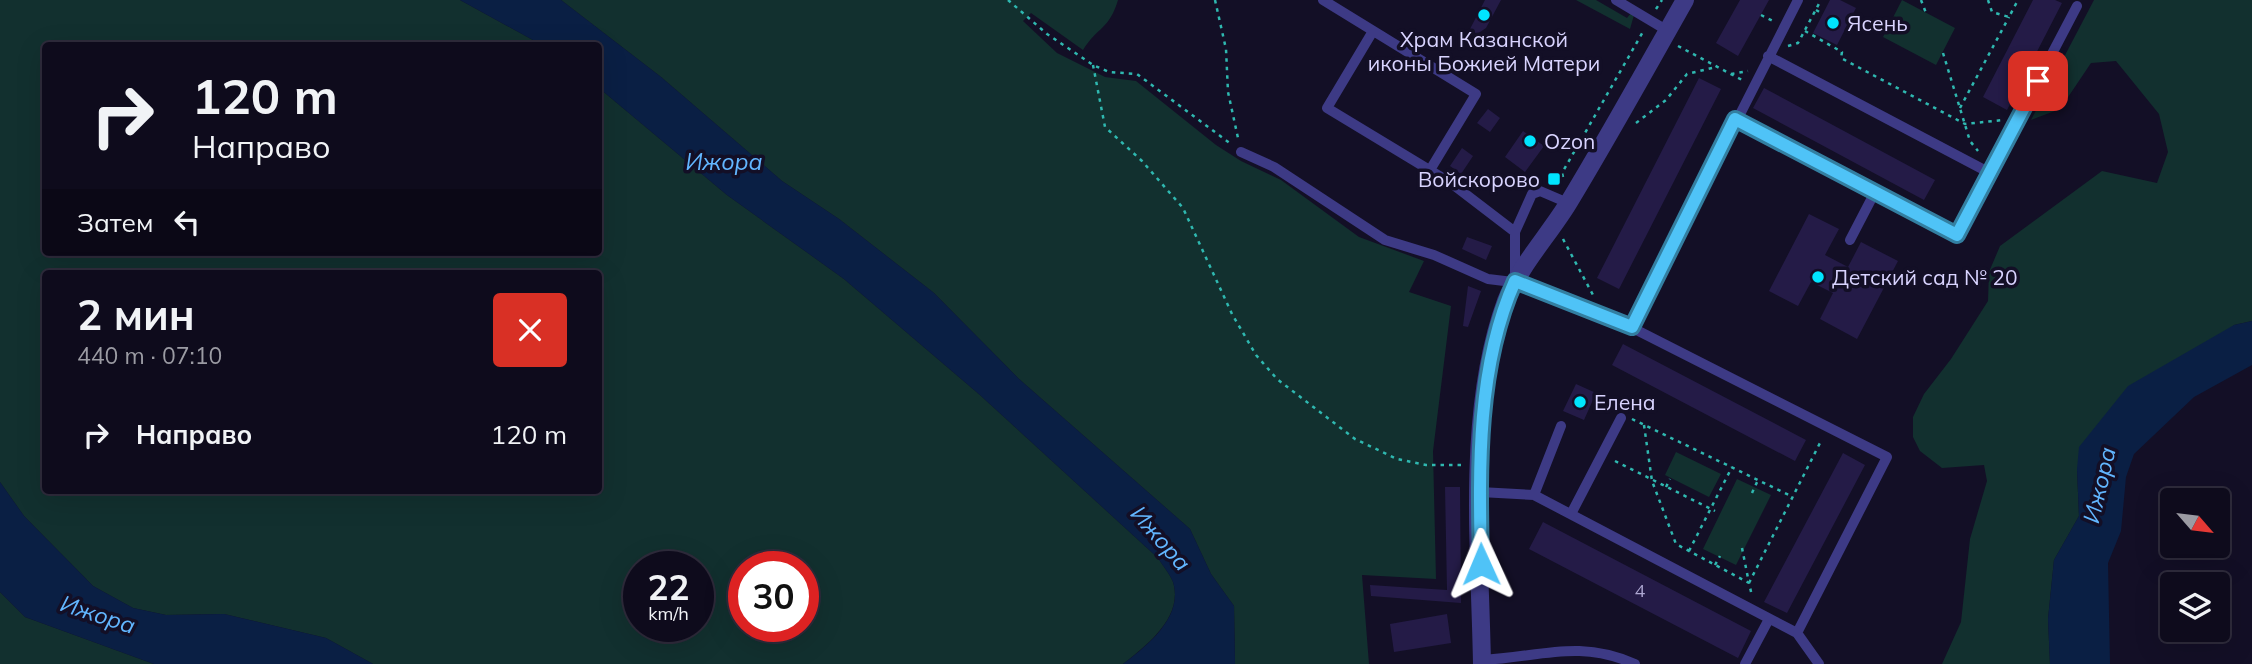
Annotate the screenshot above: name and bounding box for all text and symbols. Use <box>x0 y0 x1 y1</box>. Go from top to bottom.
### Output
marker: Храм Казанской иконы Божией Матери <box>1476 7 1492 23</box>
place label: Ясень <box>1847 10 1908 36</box>
marker: Ясень <box>1825 15 1841 31</box>
place label: Храм Казанской иконы Божией Матери <box>1368 26 1600 76</box>
pin <box>2008 51 2068 111</box>
icon: arrive <box>2019 62 2057 100</box>
text: 120 m <box>192 65 338 126</box>
icon: right <box>77 70 168 161</box>
text: Направо <box>192 126 331 166</box>
place label: Ozon <box>1544 128 1595 154</box>
marker: Ozon <box>1522 133 1538 149</box>
water label: Ижора <box>685 147 763 176</box>
place label: Войскорово <box>1418 166 1540 192</box>
marker: Войскорово <box>1546 171 1562 187</box>
icon: left <box>168 203 206 241</box>
text: Затем <box>77 206 154 239</box>
place label: Детский сад № 20 <box>1832 264 2018 290</box>
marker: Детский сад № 20 <box>1810 269 1826 285</box>
text: 2 мин <box>77 288 195 341</box>
button: close <box>493 293 567 367</box>
text: 440 m · 07:10 <box>77 341 222 370</box>
place label: Елена <box>1594 389 1656 415</box>
marker: Елена <box>1572 394 1588 410</box>
icon: right <box>77 416 115 454</box>
text: Направо <box>136 418 252 451</box>
text: 120 m <box>491 418 567 451</box>
water label: Ижора <box>2076 444 2122 526</box>
north arrow <box>2160 488 2230 558</box>
map controls <box>2160 488 2230 642</box>
water label: Ижора <box>1125 499 1197 577</box>
position arrow <box>1444 527 1518 601</box>
speed limit sign: 30 <box>728 551 819 642</box>
text: 22 <box>647 565 690 609</box>
button: layers <box>2160 572 2230 642</box>
house number: 4 <box>1635 579 1646 602</box>
water label: Ижора <box>57 588 139 640</box>
text: km/h <box>648 602 689 625</box>

